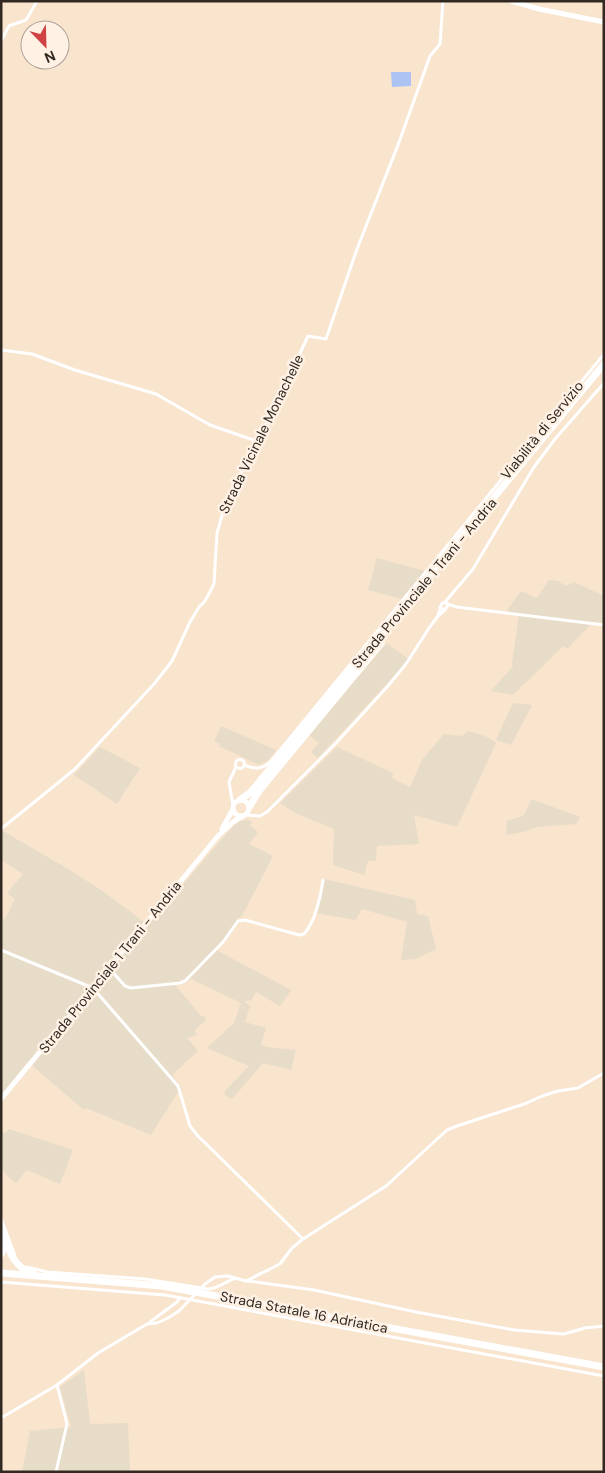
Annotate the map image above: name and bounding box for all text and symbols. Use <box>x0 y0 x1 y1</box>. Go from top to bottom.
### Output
north arrow <box>20 20 70 70</box>
text: N <box>42 47 58 67</box>
street label: Strada Vicinale Monachelle <box>215 351 307 517</box>
street label: Viabilità di Servizio <box>497 377 587 483</box>
street label: Strada Provinciale 1 Trani - Andria <box>347 494 501 672</box>
street label: Strada Provinciale 1 Trani - Andria <box>35 877 185 1057</box>
street label: Strada Statale 16 Adriatica <box>219 1287 389 1337</box>

